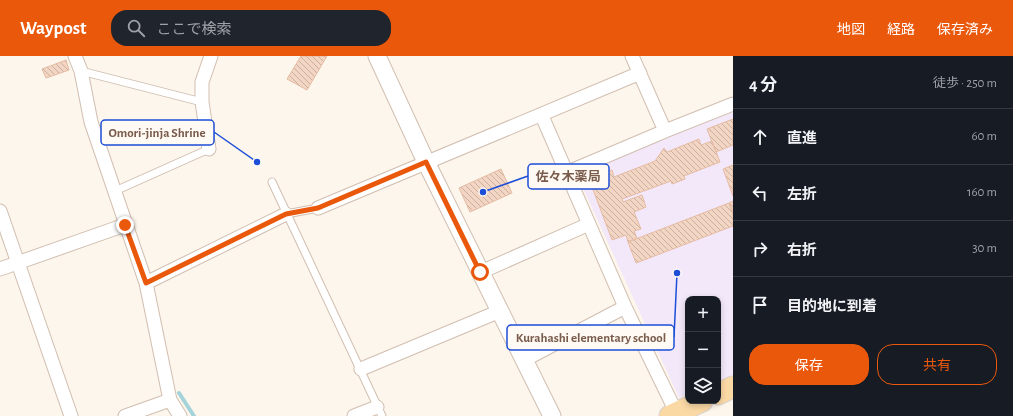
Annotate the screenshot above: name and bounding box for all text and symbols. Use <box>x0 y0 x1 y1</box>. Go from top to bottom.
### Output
search box <box>111 10 391 46</box>
icon: search <box>125 17 147 39</box>
text: Waypost <box>20 19 87 38</box>
text: ここで検索 <box>157 22 232 37</box>
text: 地図 <box>837 23 865 37</box>
text: 経路 <box>887 23 915 37</box>
text: 保存済み <box>937 23 993 37</box>
text: 4 分 <box>749 76 777 93</box>
text: 徒歩 · 250 m <box>933 77 997 90</box>
callout: Omori-jinja Shrine <box>101 120 214 145</box>
icon: ahead <box>749 126 771 148</box>
text: Omori-jinja Shrine <box>108 127 206 140</box>
text: 60 m <box>971 130 997 143</box>
text: 直進 <box>787 131 817 146</box>
callout: 佐々木薬局 <box>528 164 609 189</box>
text: 佐々木薬局 <box>535 169 601 184</box>
icon: left <box>749 182 771 204</box>
text: 160 m <box>967 186 997 199</box>
text: 左折 <box>787 187 817 202</box>
route end <box>116 216 134 234</box>
icon: right <box>749 238 771 260</box>
text: 30 m <box>972 242 997 255</box>
text: 右折 <box>787 243 817 258</box>
route start <box>471 263 489 281</box>
icon: arrive <box>749 294 771 316</box>
map controls <box>685 296 721 404</box>
button: + <box>685 296 721 332</box>
text: 目的地に到着 <box>787 299 877 314</box>
callout: Kurahashi elementary school <box>507 325 674 350</box>
text: Kurahashi elementary school <box>516 332 666 345</box>
button: − <box>685 332 721 368</box>
button: 保存 <box>749 344 869 385</box>
button: 共有 <box>877 344 997 385</box>
button: layers <box>685 368 721 404</box>

